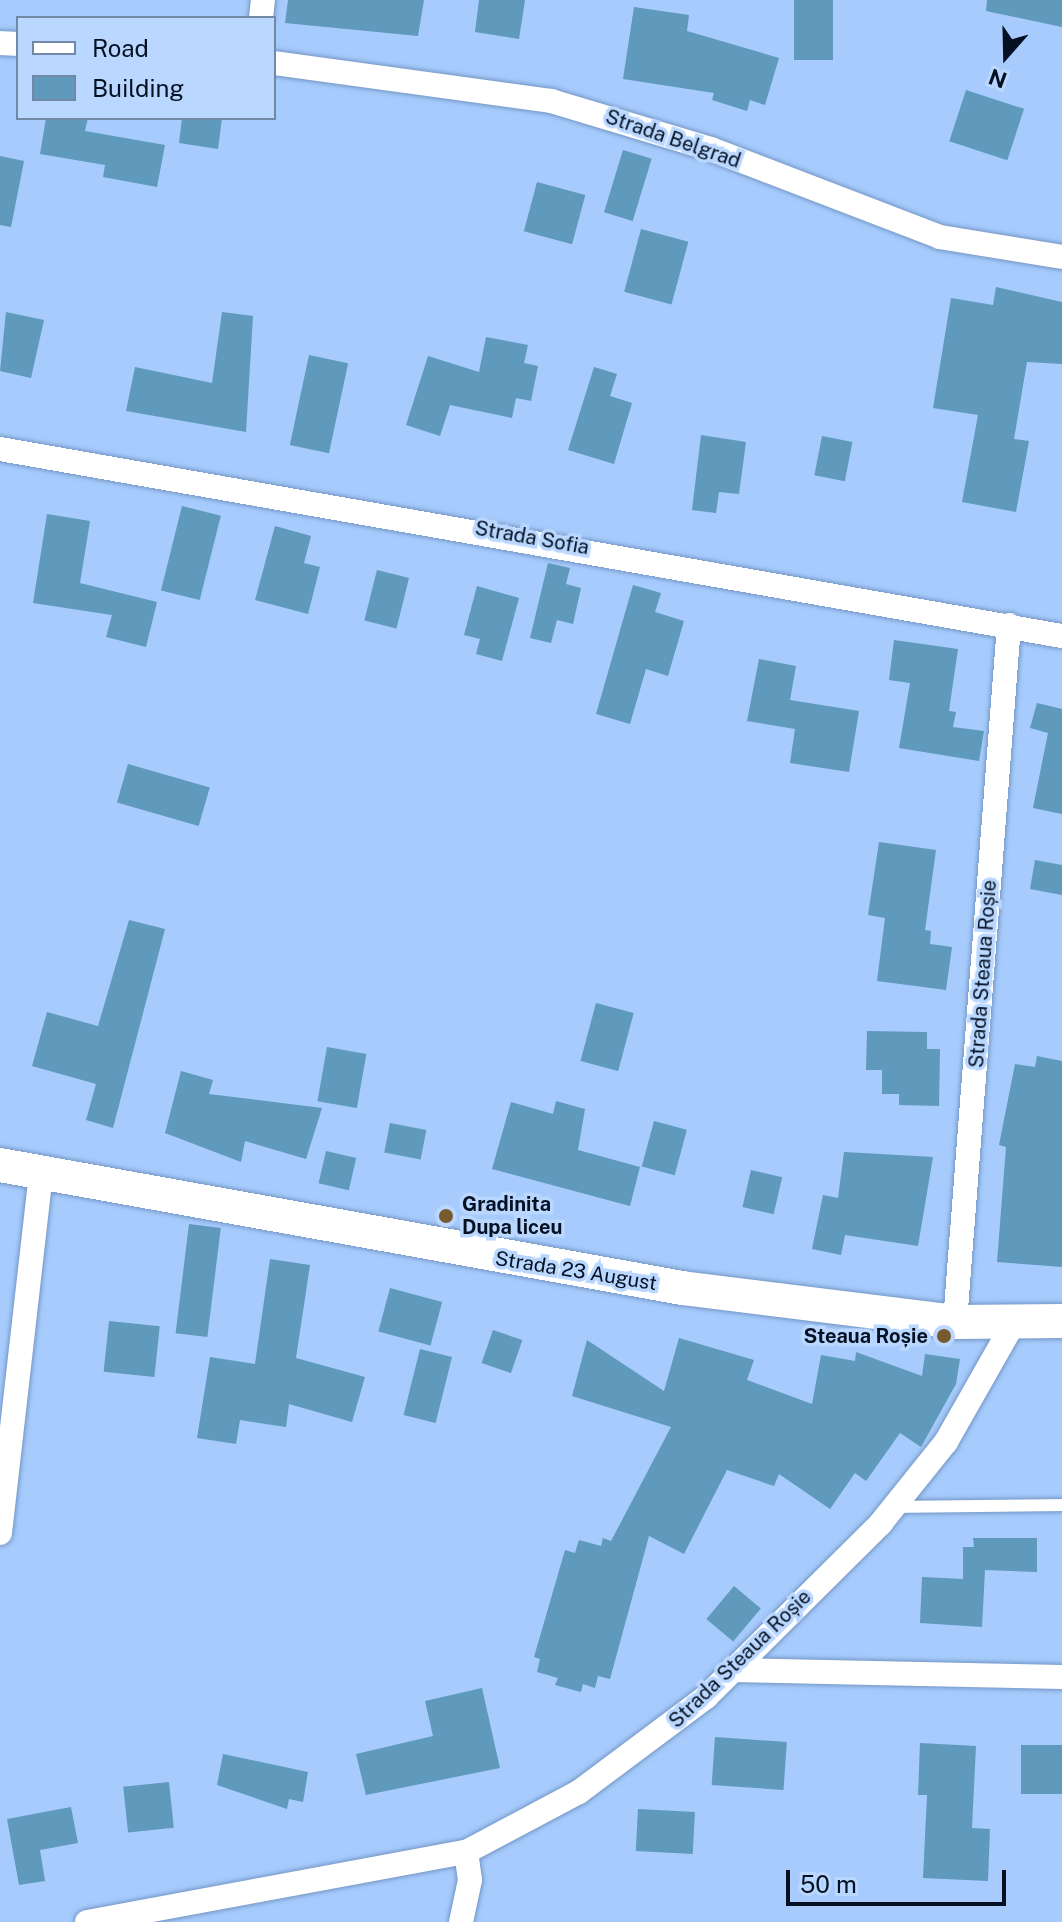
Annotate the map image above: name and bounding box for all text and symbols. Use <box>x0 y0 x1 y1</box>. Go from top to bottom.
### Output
legend <box>16 16 276 120</box>
north arrow <box>966 16 1046 96</box>
text: Road <box>92 34 149 62</box>
text: N <box>985 63 1010 94</box>
text: Building <box>92 74 184 102</box>
street label: Strada Belgrad <box>602 105 744 173</box>
street label: Strada Sofia <box>473 516 591 560</box>
street label: Strada Steaua Roșie <box>964 879 1002 1069</box>
place label: Gradinita Dupa liceu <box>462 1192 562 1239</box>
marker: Gradinita Dupa liceu <box>437 1207 455 1225</box>
street label: Strada 23 August <box>493 1246 659 1296</box>
place label: Steaua Roșie <box>803 1324 928 1348</box>
marker: Steaua Roșie <box>935 1327 953 1345</box>
street label: Strada Steaua Roșie <box>664 1585 816 1733</box>
scale bar <box>790 1854 1010 1904</box>
text: 50 m <box>800 1870 857 1898</box>

